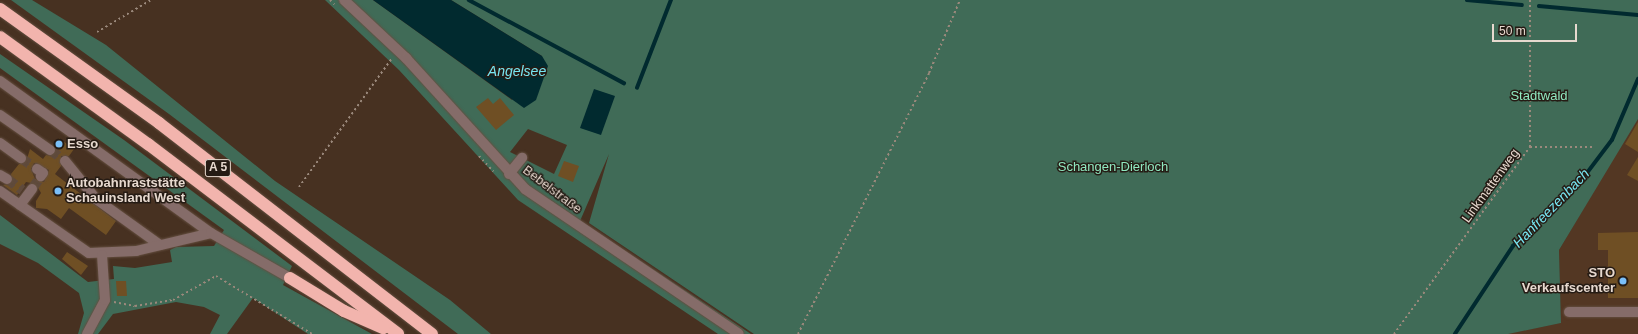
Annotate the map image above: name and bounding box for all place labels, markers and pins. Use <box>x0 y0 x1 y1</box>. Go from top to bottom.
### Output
place label: Esso <box>67 136 98 152</box>
marker: Esso <box>54 139 64 149</box>
place label: Autobahnraststätte Schauinsland West <box>66 176 185 207</box>
marker: Autobahnraststätte Schauinsland West <box>53 186 63 196</box>
place label: STO Verkaufscenter <box>1522 266 1615 297</box>
marker: STO Verkaufscenter <box>1618 276 1628 286</box>

